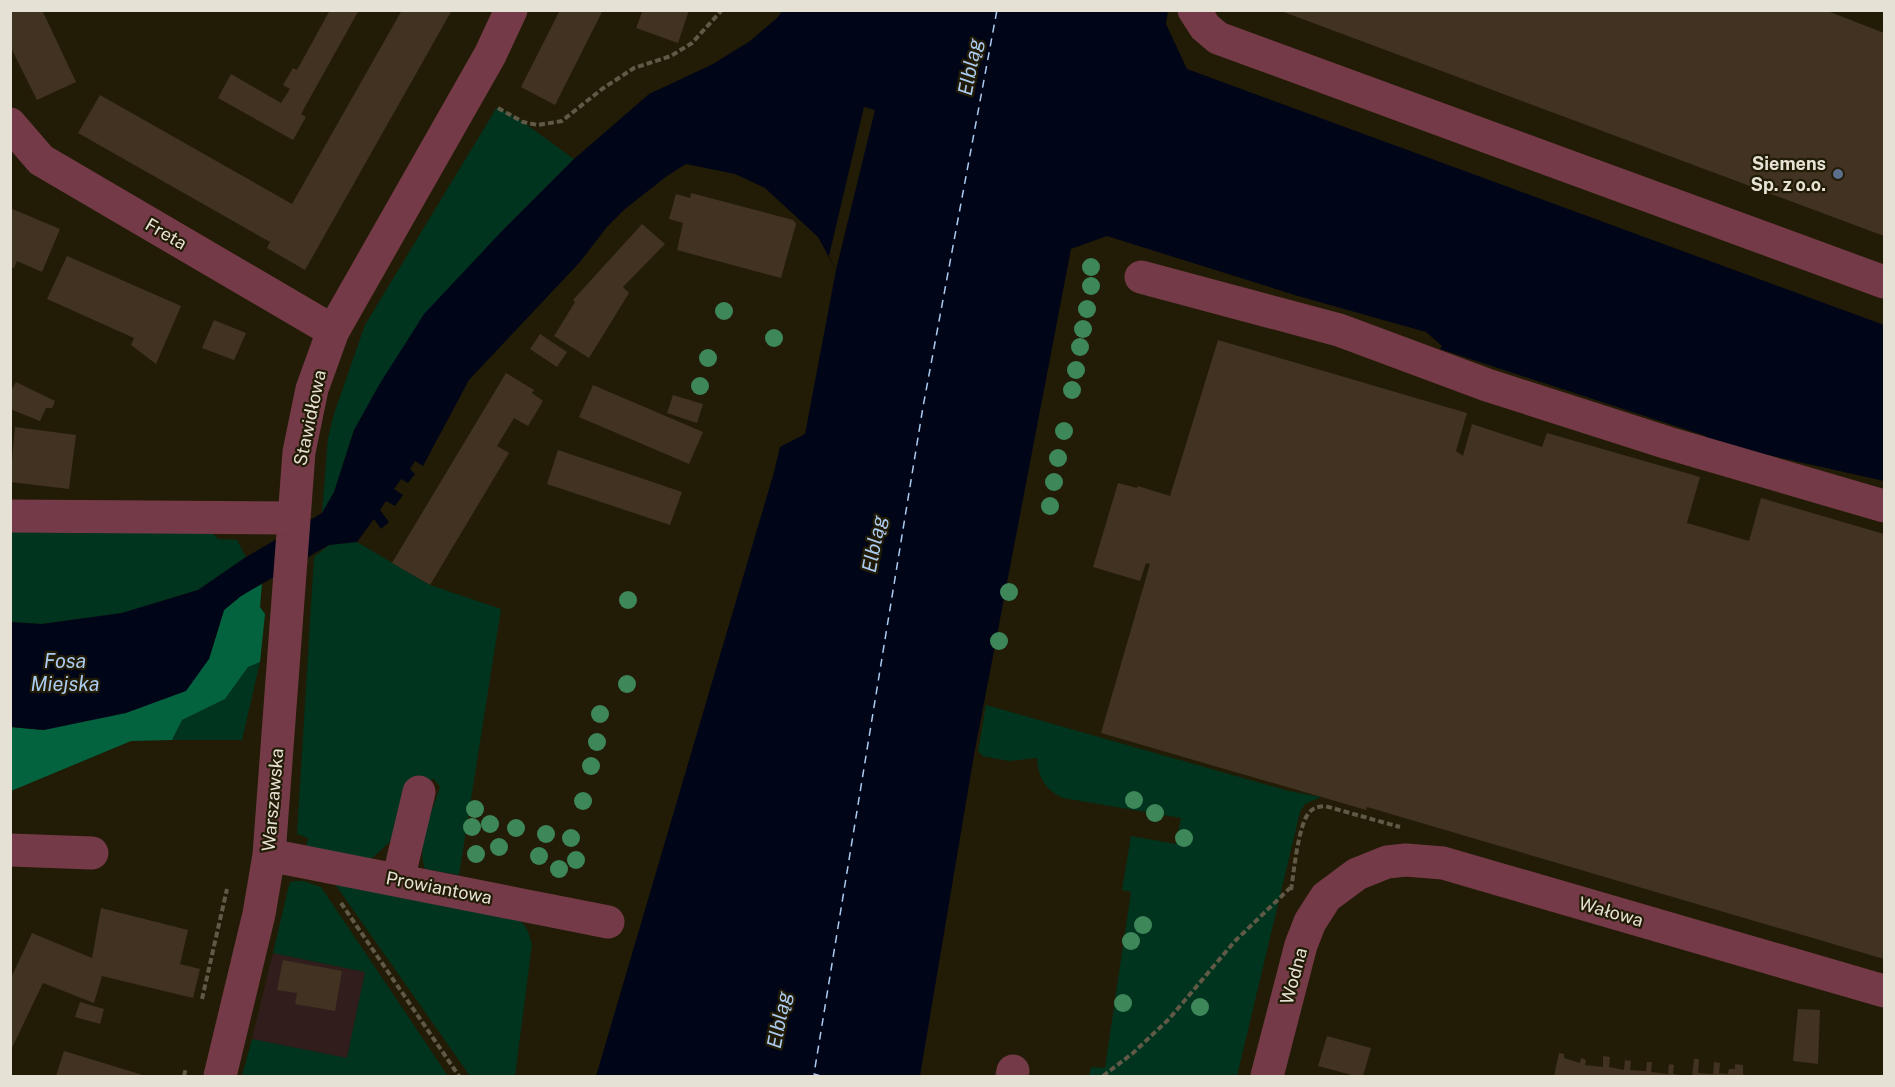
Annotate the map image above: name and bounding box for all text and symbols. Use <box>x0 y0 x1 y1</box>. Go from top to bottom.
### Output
water label: Elbląg <box>953 36 987 98</box>
place label: Siemens Sp. z o.o. <box>1750 153 1826 195</box>
marker: Siemens Sp. z o.o. <box>1831 167 1845 181</box>
street label: Freta <box>142 213 191 254</box>
street label: Stawidłowa <box>289 368 330 468</box>
water label: Elbląg <box>857 513 891 575</box>
water label: Fosa Miejska <box>31 649 99 696</box>
street label: Warszawska <box>258 747 287 852</box>
street label: Prowiantowa <box>384 867 494 908</box>
street label: Wałowa <box>1576 892 1646 931</box>
street label: Wodna <box>1276 945 1311 1006</box>
water label: Elbląg <box>762 989 796 1051</box>

